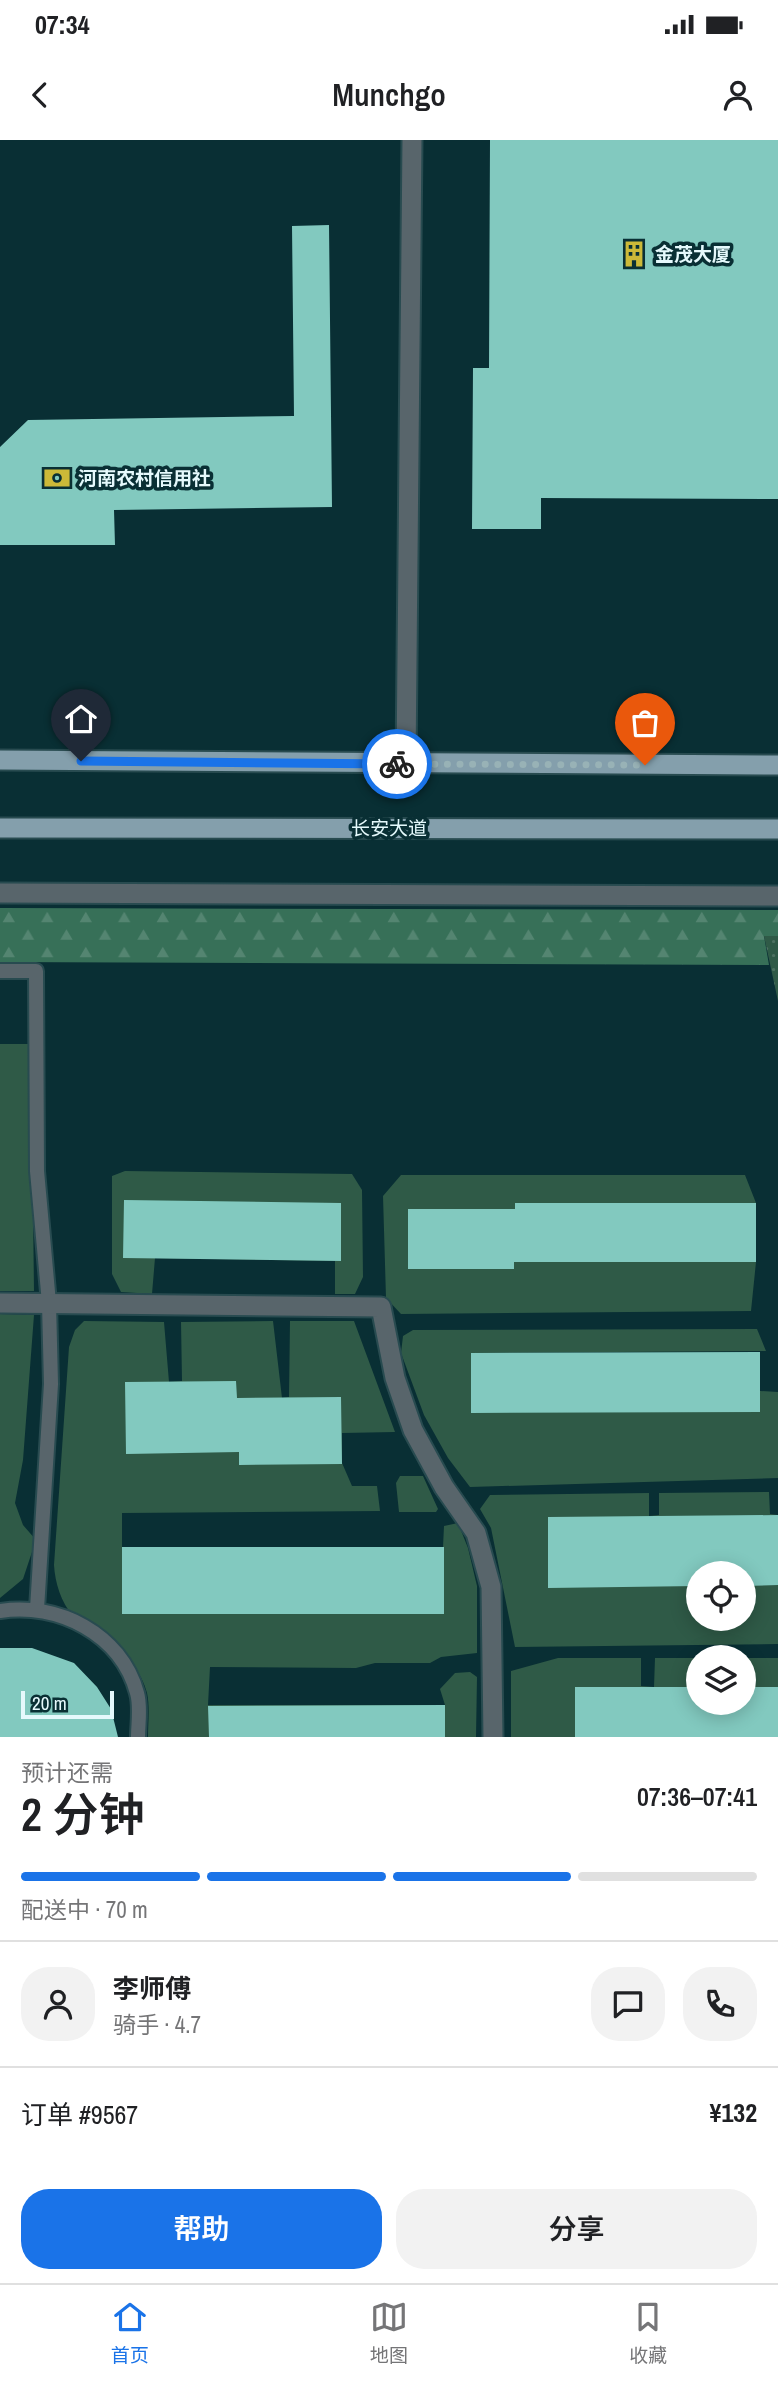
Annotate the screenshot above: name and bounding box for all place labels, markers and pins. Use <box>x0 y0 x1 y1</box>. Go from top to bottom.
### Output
building icon: 金茂大厦 <box>619 239 649 269</box>
place label: 金茂大厦 <box>655 241 731 267</box>
bank icon: 河南农村信用社 <box>42 463 72 493</box>
place label: 河南农村信用社 <box>78 465 211 491</box>
pin <box>51 689 111 761</box>
pin <box>615 693 675 765</box>

